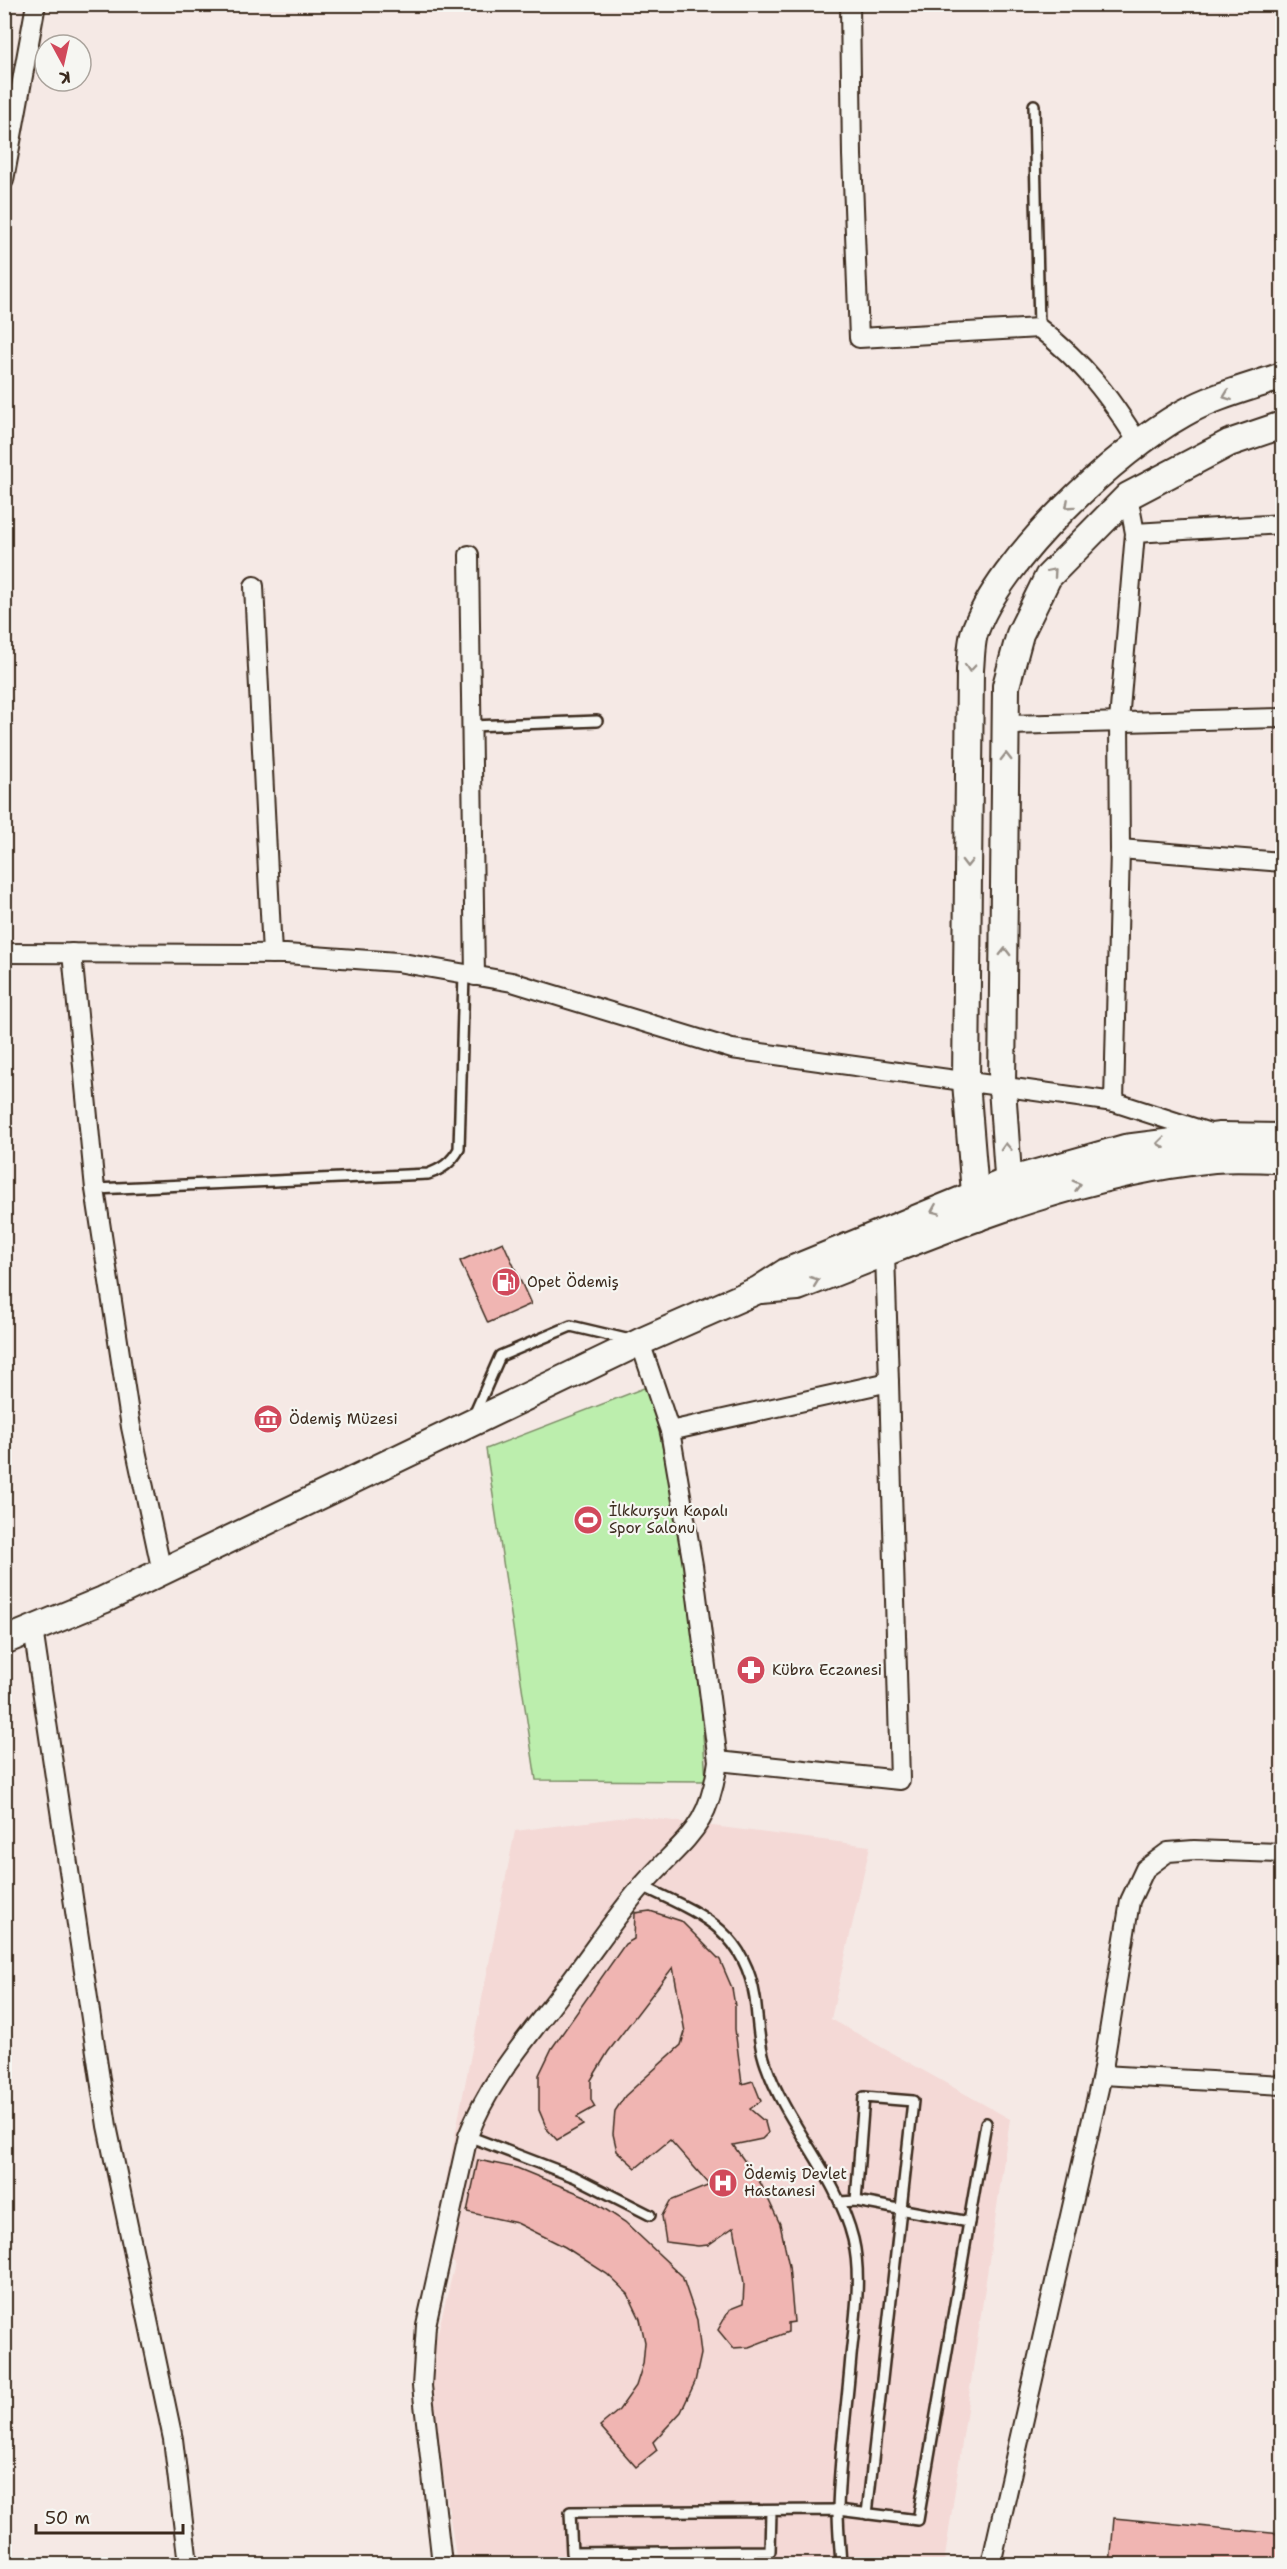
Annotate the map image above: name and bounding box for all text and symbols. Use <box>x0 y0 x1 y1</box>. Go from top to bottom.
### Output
north arrow <box>33 33 93 93</box>
text: K <box>58 66 72 89</box>
one-way arrow <box>1223 389 1234 401</box>
one-way arrow <box>1065 498 1076 509</box>
one-way arrow <box>1046 568 1057 579</box>
one-way arrow <box>964 664 977 673</box>
one-way arrow <box>1000 752 1012 761</box>
one-way arrow <box>961 858 973 867</box>
one-way arrow <box>999 947 1011 956</box>
one-way arrow <box>1157 1136 1166 1149</box>
one-way arrow <box>1000 1142 1013 1151</box>
one-way arrow <box>1072 1179 1082 1192</box>
one-way arrow <box>930 1203 941 1215</box>
fuel station icon: Opet Ödemiş <box>490 1266 522 1298</box>
place label: Opet Ödemiş <box>527 1272 619 1292</box>
one-way arrow <box>809 1275 820 1288</box>
museum icon: Ödemiş Müzesi <box>252 1403 284 1435</box>
place label: Ödemiş Müzesi <box>289 1409 398 1429</box>
place label: İlkkurşun Kapalı Spor Salonu <box>609 1501 728 1538</box>
sports icon: İlkkurşun Kapalı Spor Salonu <box>572 1504 604 1536</box>
pharmacy icon: Kübra Eczanesi <box>735 1654 767 1686</box>
place label: Kübra Eczanesi <box>772 1660 882 1680</box>
place label: Ödemiş Devlet Hastanesi <box>744 2164 847 2201</box>
hospital icon: Ödemiş Devlet Hastanesi <box>707 2167 739 2199</box>
scale bar <box>36 2497 183 2535</box>
text: 50 m <box>45 2506 90 2530</box>

